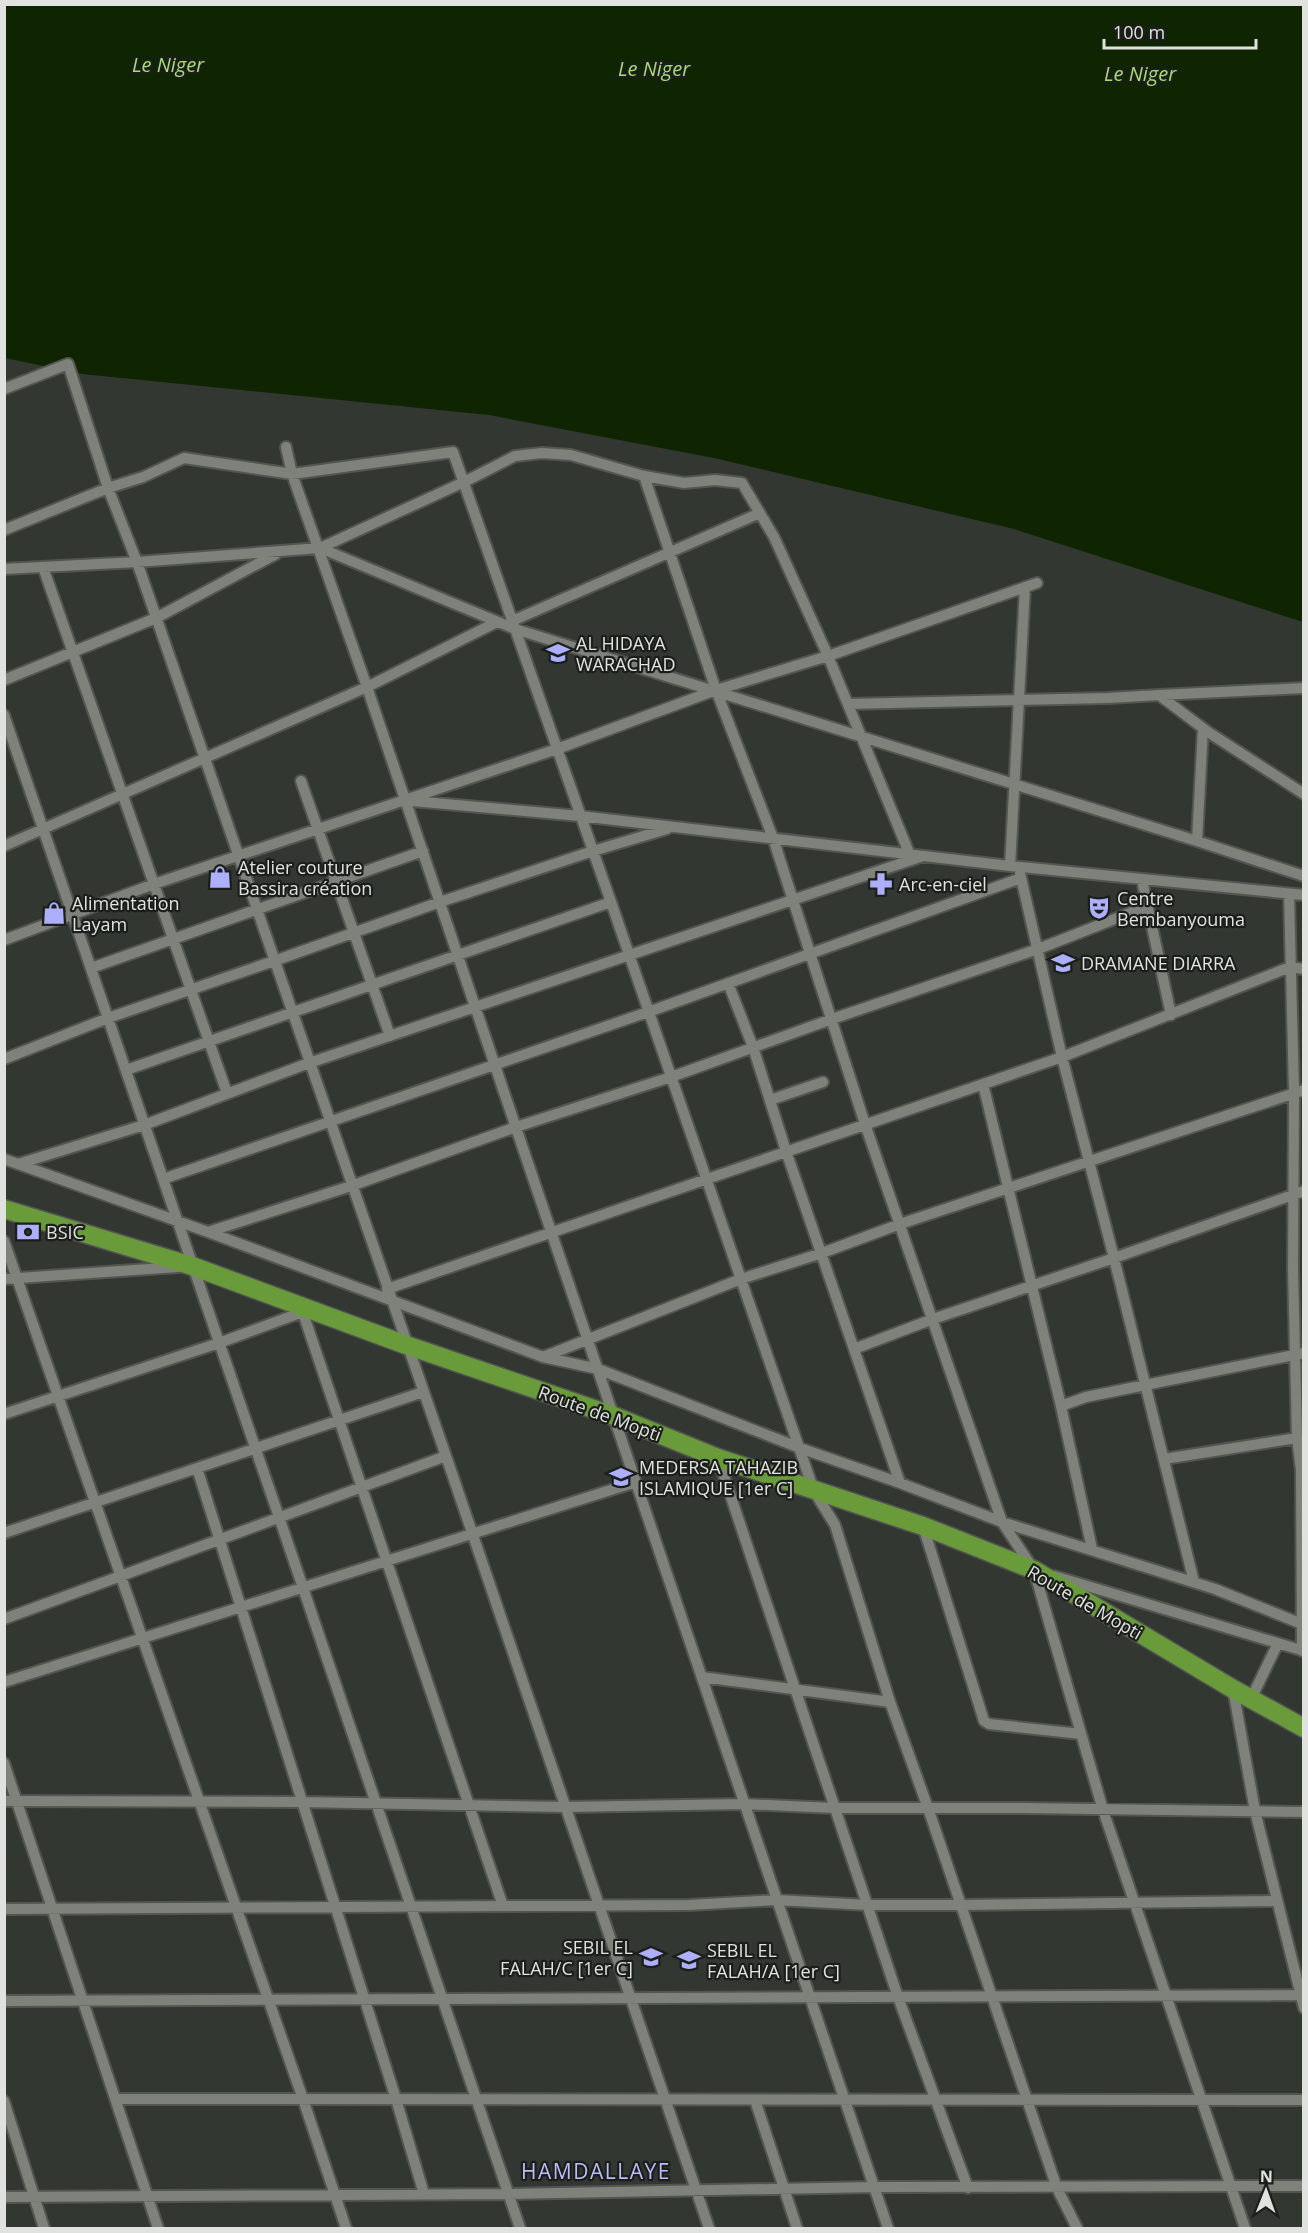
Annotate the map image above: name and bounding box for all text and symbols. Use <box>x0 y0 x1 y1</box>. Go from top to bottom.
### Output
scale bar <box>1104 12 1256 50</box>
text: 100 m <box>1113 20 1165 44</box>
water label: Le Niger <box>132 51 205 78</box>
water label: Le Niger <box>618 55 691 82</box>
water label: Le Niger <box>1104 60 1177 87</box>
place label: AL HIDAYA WARACHAD <box>576 631 676 676</box>
school or university icon: AL HIDAYA WARACHAD <box>545 640 571 666</box>
place label: Atelier couture Bassira création <box>238 855 372 900</box>
shop icon: Atelier couture Bassira création <box>207 864 233 890</box>
pharmacy icon: Arc-en-ciel <box>868 871 894 897</box>
place label: Arc-en-ciel <box>899 872 987 896</box>
place label: Centre Bembanyouma <box>1117 886 1245 931</box>
place label: Alimentation Layam <box>72 891 180 936</box>
theatre icon: Centre Bembanyouma <box>1086 895 1112 921</box>
shop icon: Alimentation Layam <box>41 900 67 926</box>
school or university icon: DRAMANE DIARRA <box>1050 950 1076 976</box>
place label: DRAMANE DIARRA <box>1081 951 1236 975</box>
bank icon: BSIC <box>15 1219 41 1245</box>
place label: BSIC <box>46 1220 84 1244</box>
street label: Route de Mopti <box>535 1380 665 1446</box>
place label: MEDERSA TAHAZIB ISLAMIQUE [1er C] <box>639 1455 798 1500</box>
school or university icon: MEDERSA TAHAZIB ISLAMIQUE [1er C] <box>608 1464 634 1490</box>
street label: Route de Mopti <box>1023 1559 1147 1645</box>
place label: SEBIL EL FALAH/C [1er C] <box>500 1935 633 1980</box>
place label: SEBIL EL FALAH/A [1er C] <box>707 1938 840 1983</box>
school or university icon: SEBIL EL FALAH/C [1er C] <box>638 1944 664 1970</box>
school or university icon: SEBIL EL FALAH/A [1er C] <box>676 1947 702 1973</box>
district label: HAMDALLAYE <box>521 2157 671 2185</box>
north arrow <box>1236 2161 1296 2221</box>
text: N <box>1260 2165 1273 2187</box>

